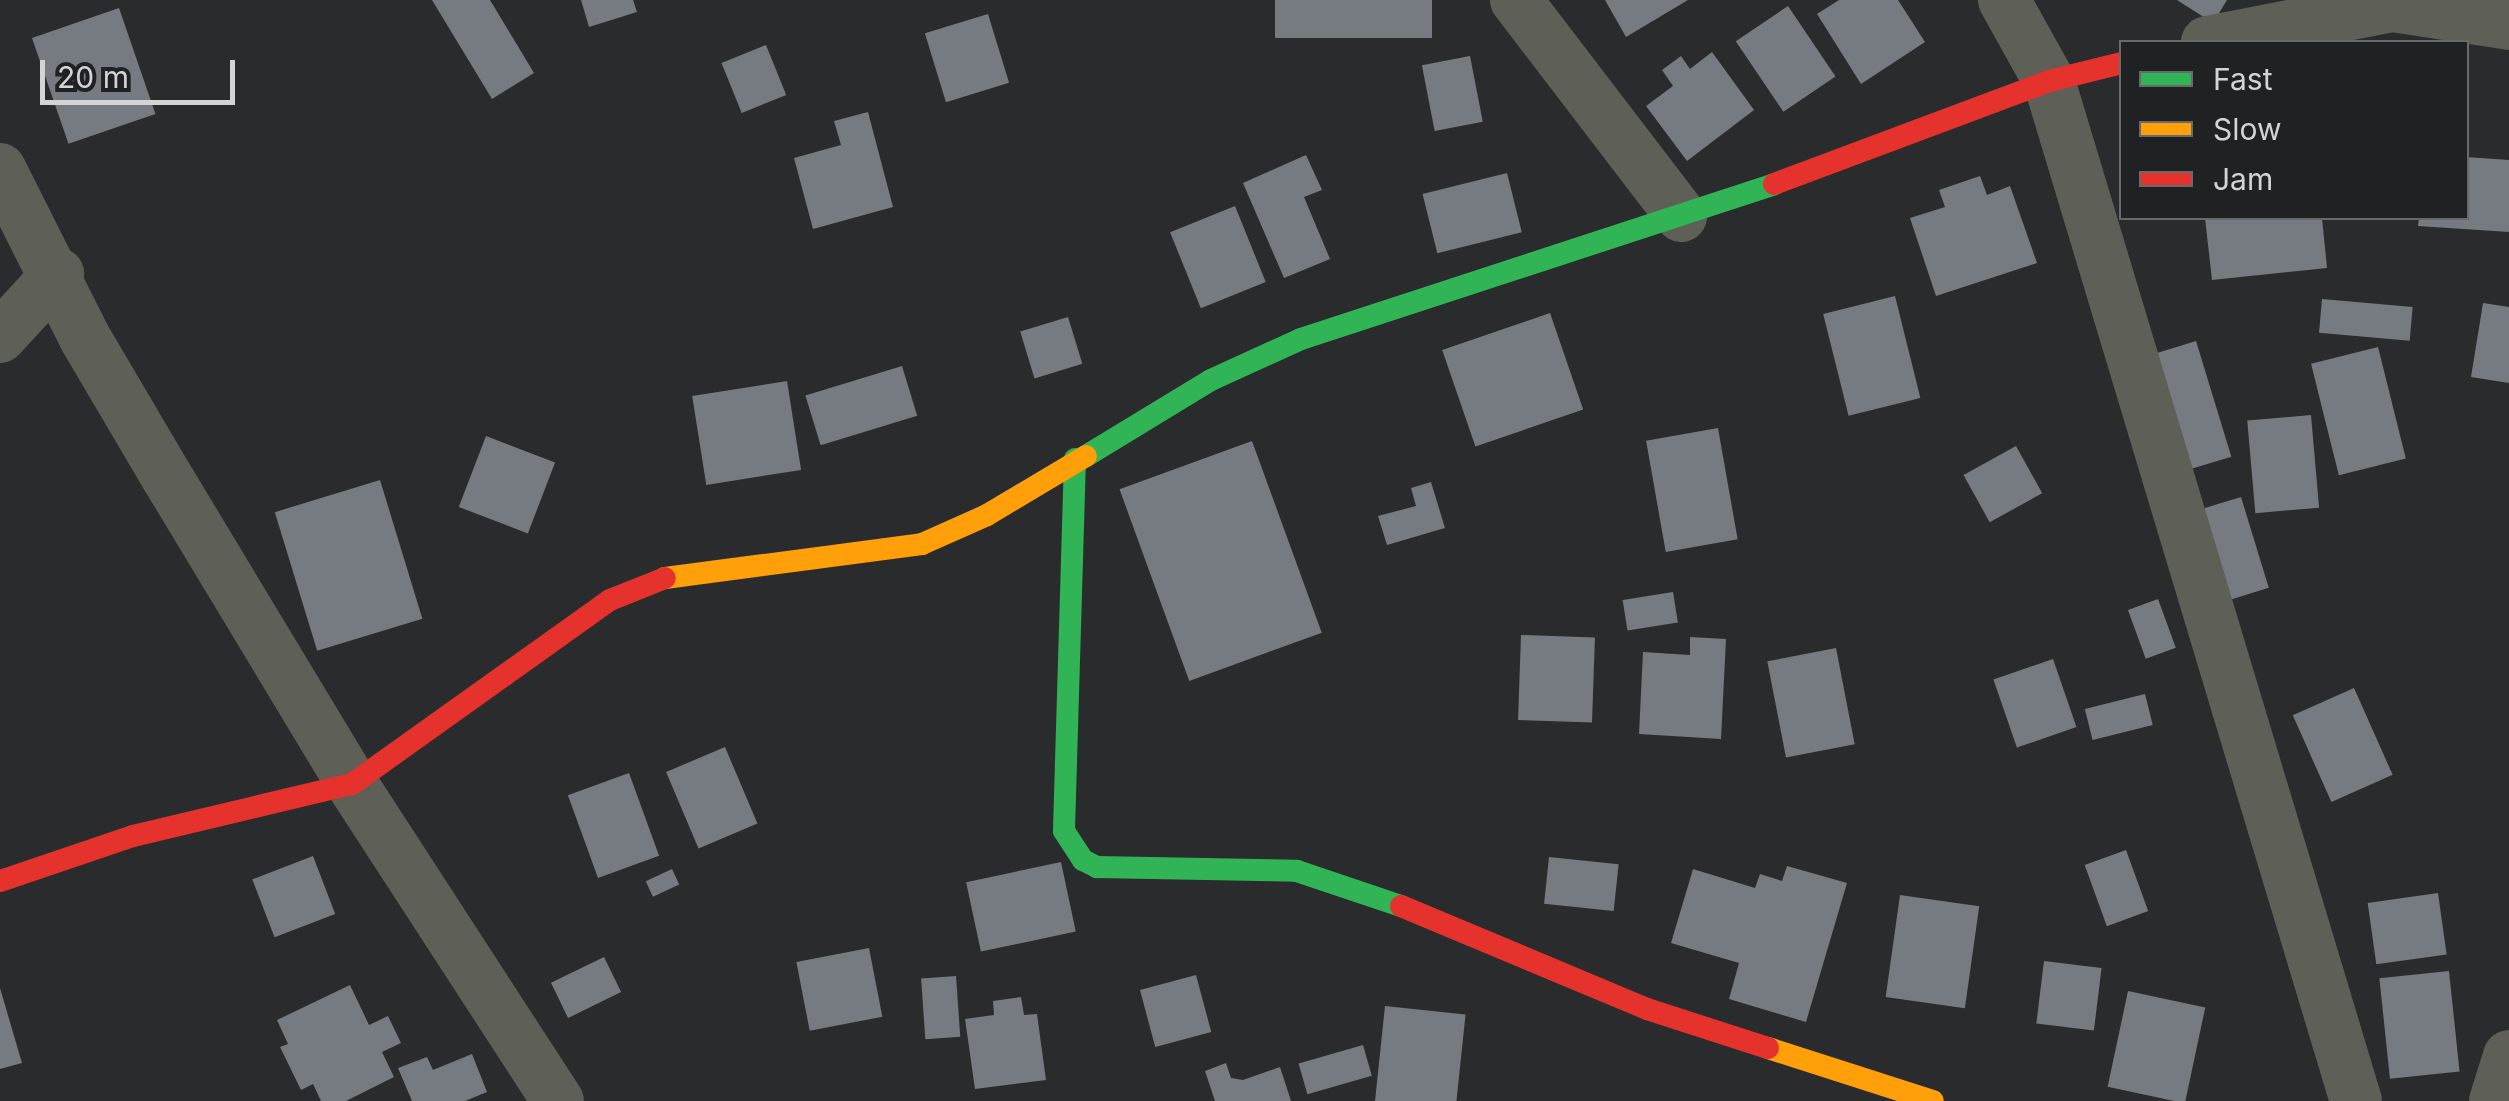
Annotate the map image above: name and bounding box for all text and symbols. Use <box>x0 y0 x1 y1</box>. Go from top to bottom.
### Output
scale bar <box>45 40 240 102</box>
legend <box>2119 40 2469 220</box>
text: 20 m <box>57 59 129 95</box>
text: Fast <box>2213 61 2272 97</box>
text: Slow <box>2213 111 2282 147</box>
text: Jam <box>2213 161 2273 197</box>

